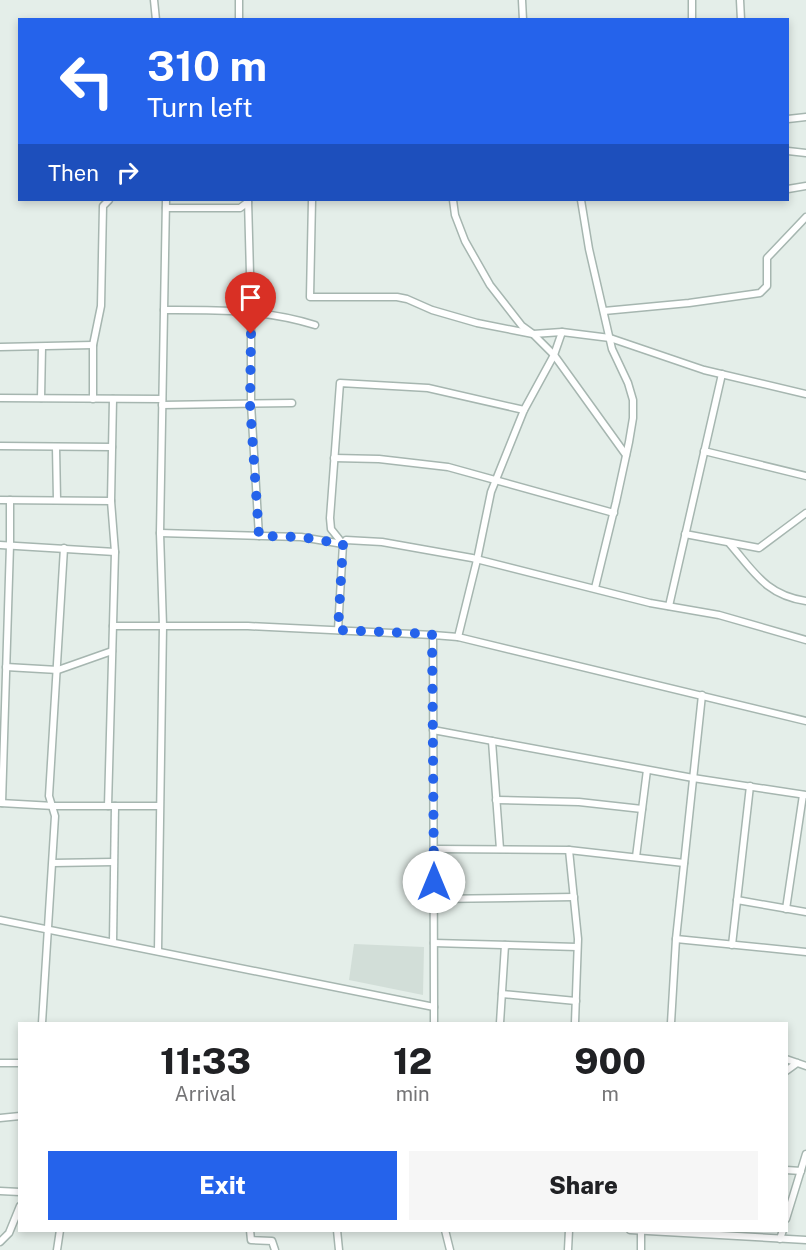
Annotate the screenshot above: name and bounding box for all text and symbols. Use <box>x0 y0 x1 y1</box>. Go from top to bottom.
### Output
text: 310 m <box>147 41 267 90</box>
icon: left <box>48 42 126 120</box>
text: Turn left <box>147 91 253 123</box>
icon: right <box>111 156 144 189</box>
text: Then <box>48 160 99 186</box>
pin <box>225 272 276 334</box>
icon: arrive <box>234 281 267 314</box>
position arrow <box>402 850 466 914</box>
text: 11:33 <box>160 1040 251 1082</box>
text: 12 <box>393 1040 432 1082</box>
text: 900 <box>574 1040 646 1082</box>
text: Arrival <box>175 1082 236 1106</box>
text: min <box>396 1082 430 1106</box>
text: m <box>601 1082 619 1106</box>
button: Exit <box>48 1151 397 1220</box>
button: Share <box>409 1151 758 1220</box>

